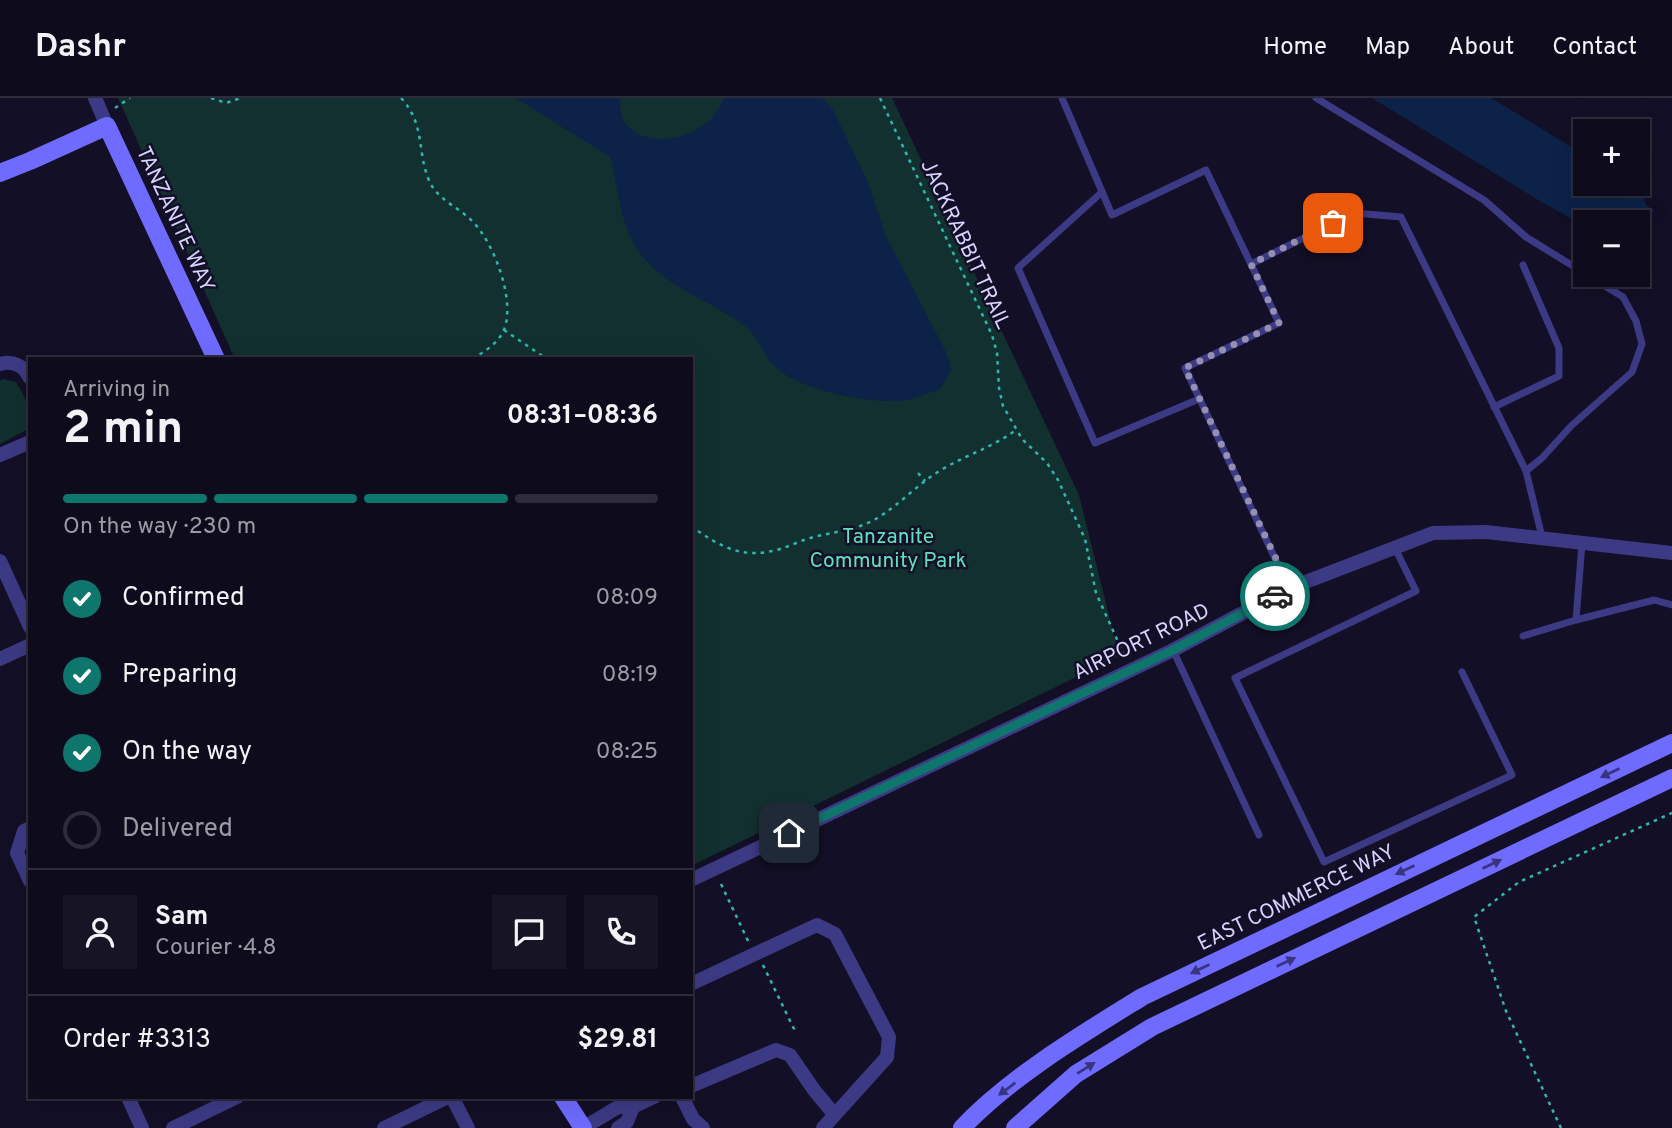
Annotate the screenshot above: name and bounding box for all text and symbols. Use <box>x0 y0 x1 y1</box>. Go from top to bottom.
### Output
text: Dashr <box>35 27 126 69</box>
text: Home <box>1263 33 1327 63</box>
text: Map <box>1365 33 1410 63</box>
text: About <box>1448 33 1514 63</box>
text: Contact <box>1552 33 1637 63</box>
map controls <box>1573 119 1650 287</box>
button: + <box>1573 119 1650 196</box>
street label: TANZANITE WAY <box>129 142 220 297</box>
street label: JACKRABBIT TRAIL <box>913 155 1016 334</box>
pin <box>1303 193 1363 253</box>
icon: bag <box>1314 204 1352 242</box>
button: − <box>1573 210 1650 287</box>
text: Arriving in <box>63 376 170 405</box>
text: 08:31–08:36 <box>507 400 658 433</box>
text: 2 min <box>63 401 183 460</box>
text: On the way · 230 m <box>63 513 256 542</box>
park label: Tanzanite Community Park <box>809 524 967 575</box>
courier <box>1240 561 1310 631</box>
icon: car <box>1256 577 1294 615</box>
icon: check <box>63 580 101 618</box>
text: Confirmed <box>122 582 245 615</box>
text: 08:09 <box>596 584 658 613</box>
street label: AIRPORT ROAD <box>1069 598 1214 687</box>
icon: check <box>63 657 101 695</box>
text: Preparing <box>122 659 237 692</box>
text: 08:19 <box>602 661 658 690</box>
icon: check <box>63 734 101 772</box>
text: On the way <box>122 736 252 769</box>
text: 08:25 <box>596 738 658 767</box>
one-way arrow <box>1600 767 1620 778</box>
pin <box>759 803 819 863</box>
text: Delivered <box>122 813 233 846</box>
icon: home <box>770 814 808 852</box>
street label: EAST COMMERCE WAY <box>1194 839 1400 958</box>
one-way arrow <box>1482 858 1502 869</box>
one-way arrow <box>1395 864 1415 876</box>
button: person <box>63 895 137 969</box>
button: chat <box>492 895 566 969</box>
button: phone <box>584 895 658 969</box>
text: Sam <box>155 901 208 934</box>
text: Courier · 4.8 <box>155 934 276 963</box>
one-way arrow <box>1276 956 1296 967</box>
one-way arrow <box>1190 963 1210 974</box>
text: Order #3313 <box>63 1024 211 1057</box>
text: $29.81 <box>577 1024 658 1057</box>
one-way arrow <box>1076 1062 1096 1075</box>
one-way arrow <box>999 1081 1017 1096</box>

